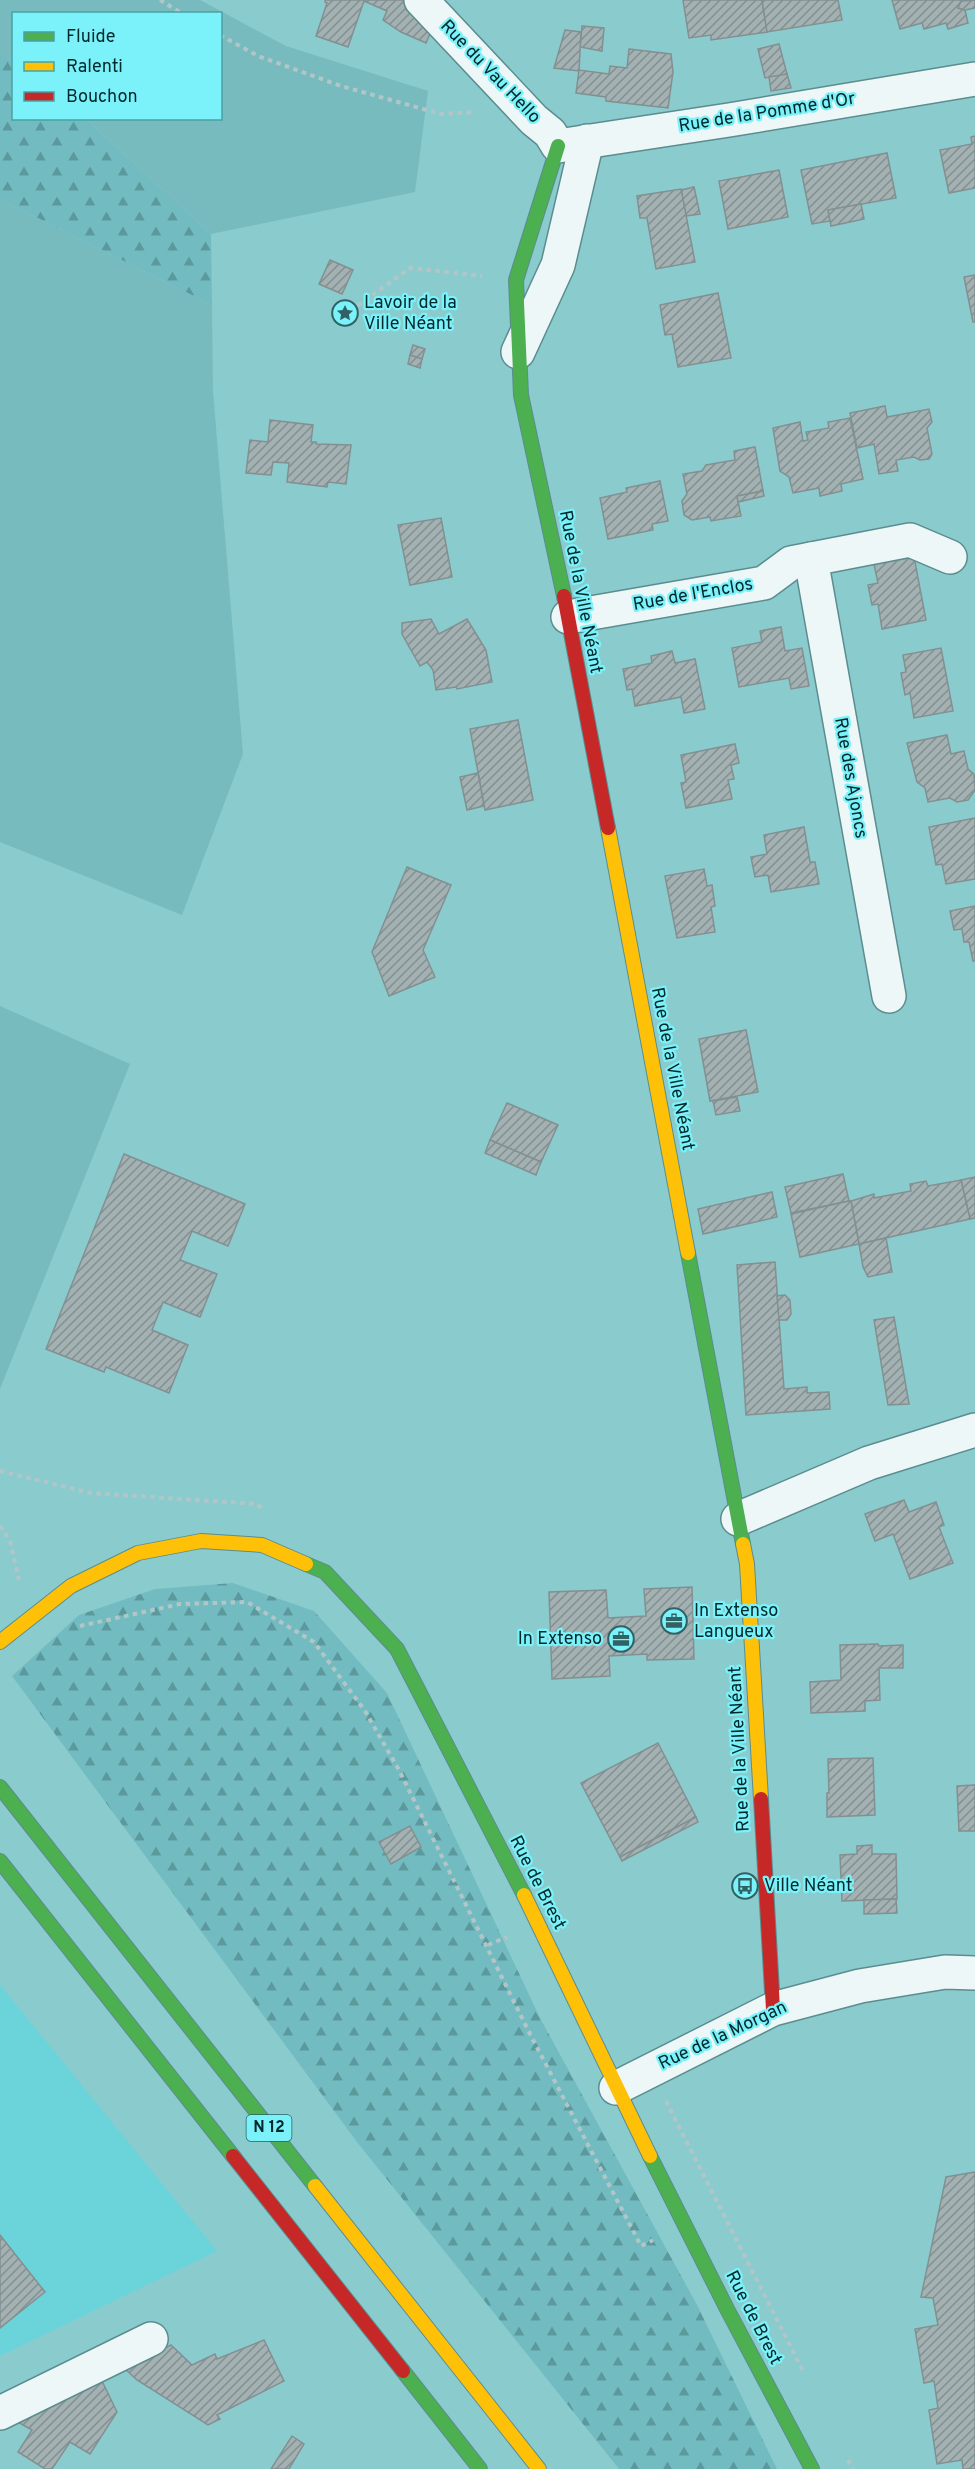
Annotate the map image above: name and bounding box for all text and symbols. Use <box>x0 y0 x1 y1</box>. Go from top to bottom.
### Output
legend <box>12 12 222 120</box>
street label: Rue du Vau Hello <box>435 15 545 129</box>
text: Fluide <box>66 26 115 49</box>
text: Ralenti <box>66 56 123 79</box>
text: Bouchon <box>66 86 138 109</box>
street label: Rue de la Pomme d'Or <box>677 88 857 138</box>
place label: Lavoir de la Ville Néant <box>364 292 457 336</box>
place icon: Lavoir de la Ville Néant <box>330 298 360 328</box>
street label: Rue de la Ville Néant <box>553 508 607 676</box>
street label: Rue de l'Enclos <box>631 573 755 617</box>
street label: Rue des Ajoncs <box>828 716 872 840</box>
street label: Rue de la Ville Néant <box>645 985 699 1153</box>
place label: In Extenso Langueux <box>694 1600 778 1644</box>
office icon: In Extenso Langueux <box>659 1606 689 1636</box>
office icon: In Extenso <box>606 1624 636 1654</box>
place label: In Extenso <box>518 1628 602 1651</box>
street label: Rue de la Ville Néant <box>724 1666 756 1832</box>
street label: Rue de Brest <box>503 1832 571 1934</box>
bus stop icon: Ville Néant <box>730 1871 760 1901</box>
place label: Ville Néant <box>764 1875 853 1898</box>
street label: Rue de la Morgan <box>655 1996 791 2076</box>
road number: N 12 <box>246 2115 292 2141</box>
street label: Rue de Brest <box>719 2267 787 2369</box>

